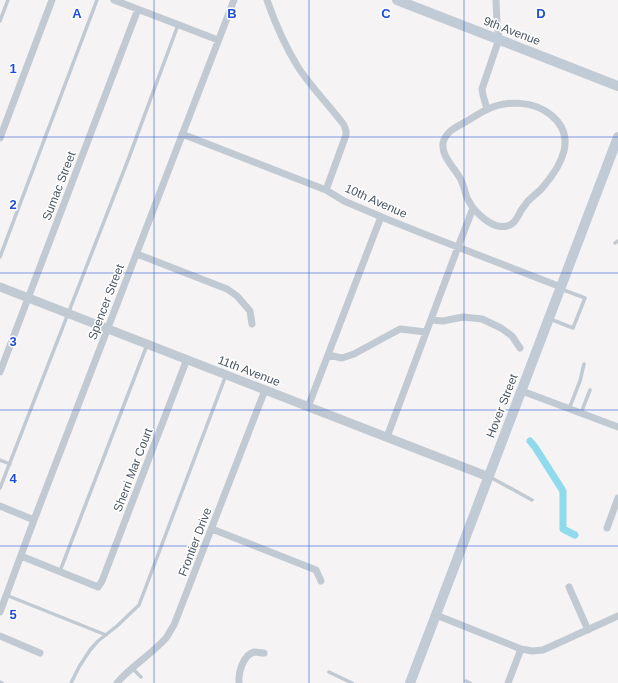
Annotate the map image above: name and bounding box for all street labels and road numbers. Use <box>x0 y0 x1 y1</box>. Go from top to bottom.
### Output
street label: 9th Avenue <box>482 14 543 48</box>
street label: Sumac Street <box>39 149 79 222</box>
street label: 10th Avenue <box>343 181 410 221</box>
street label: Spencer Street <box>85 262 127 342</box>
street label: 11th Avenue <box>216 353 282 389</box>
street label: Hover Street <box>483 371 521 440</box>
street label: Sherri Mar Court <box>111 425 156 514</box>
street label: Frontier Drive <box>175 505 215 578</box>

